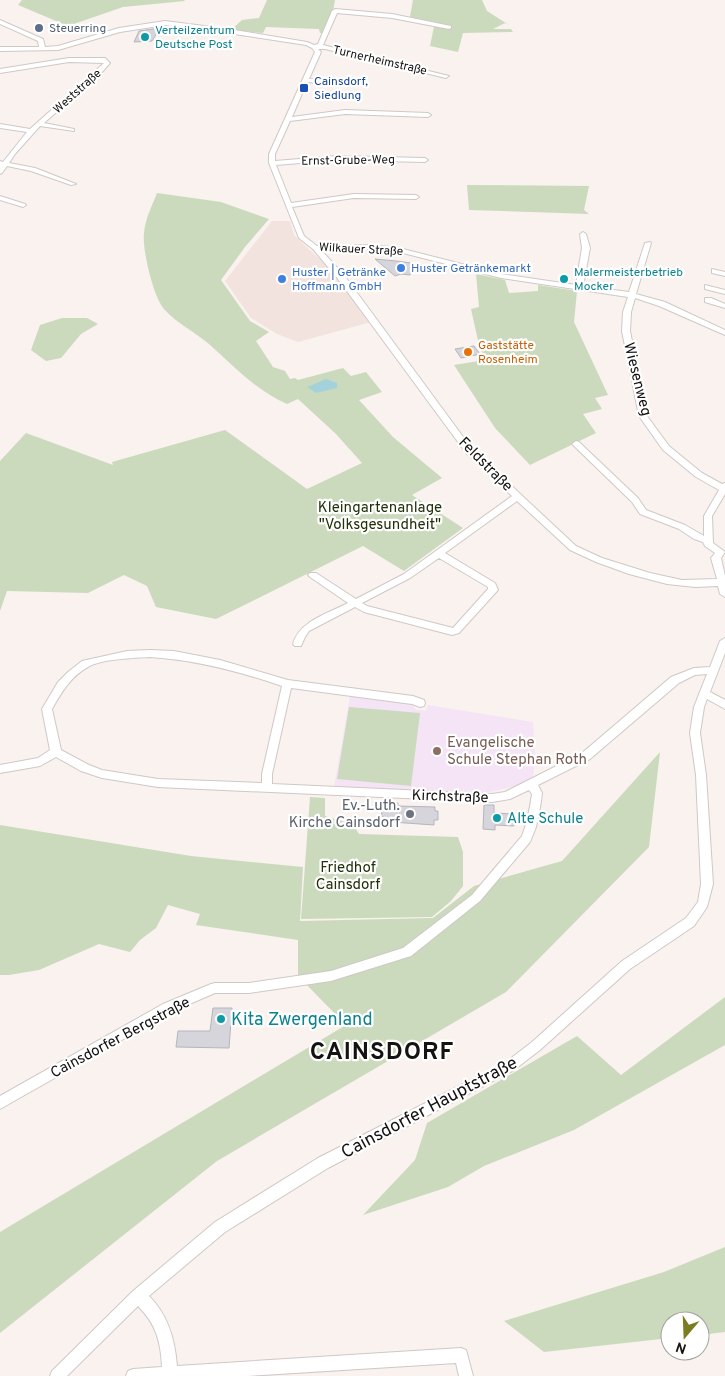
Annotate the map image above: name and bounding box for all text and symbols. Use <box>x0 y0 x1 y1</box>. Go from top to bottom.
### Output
place label: Steuerring <box>49 21 106 37</box>
marker: Steuerring <box>33 22 45 34</box>
place label: Verteilzentrum Deutsche Post <box>155 23 235 53</box>
marker: Verteilzentrum Deutsche Post <box>139 31 151 43</box>
street label: Turnerheimstraße <box>331 42 428 80</box>
street label: Weststraße <box>50 66 105 118</box>
place label: Cainsdorf, Siedlung <box>314 74 368 104</box>
marker: Cainsdorf, Siedlung <box>298 82 310 94</box>
street label: Ernst-Grube-Weg <box>301 152 395 170</box>
street label: Wilkauer Straße <box>318 240 403 260</box>
place label: Huster Getränkemarkt <box>411 261 531 277</box>
marker: Huster Getränkemarkt <box>395 262 407 274</box>
place label: Huster | Getränke Hoffmann GmbH <box>292 263 386 295</box>
place label: Malermeisterbetrieb Mocker <box>574 265 683 295</box>
marker: Huster | Getränke Hoffmann GmbH <box>276 273 288 285</box>
marker: Malermeisterbetrieb Mocker <box>558 273 570 285</box>
place label: Gaststätte Rosenheim <box>478 338 538 368</box>
street label: Wiesenweg <box>618 341 655 418</box>
marker: Gaststätte Rosenheim <box>462 346 474 358</box>
street label: Feldstraße <box>454 434 516 496</box>
park label: Kleingartenanlage "Volksgesundheit" <box>318 499 442 535</box>
place label: Evangelische Schule Stephan Roth <box>447 734 587 770</box>
marker: Evangelische Schule Stephan Roth <box>431 745 443 757</box>
street label: Kirchstraße <box>411 787 489 808</box>
place label: Ev.-Luth. Kirche Cainsdorf <box>289 797 400 833</box>
marker: Ev.-Luth. Kirche Cainsdorf <box>404 808 416 820</box>
place label: Alte Schule <box>507 810 583 829</box>
marker: Alte Schule <box>491 812 503 824</box>
park label: Friedhof Cainsdorf <box>316 859 380 895</box>
street label: Cainsdorfer Bergstraße <box>48 993 194 1083</box>
place label: Kita Zwergenland <box>231 1009 373 1032</box>
marker: Kita Zwergenland <box>215 1013 227 1025</box>
district label: CAINSDORF <box>310 1038 454 1068</box>
street label: Cainsdorfer Hauptstraße <box>338 1052 522 1165</box>
north arrow <box>660 1311 710 1361</box>
text: N <box>674 1337 689 1357</box>

